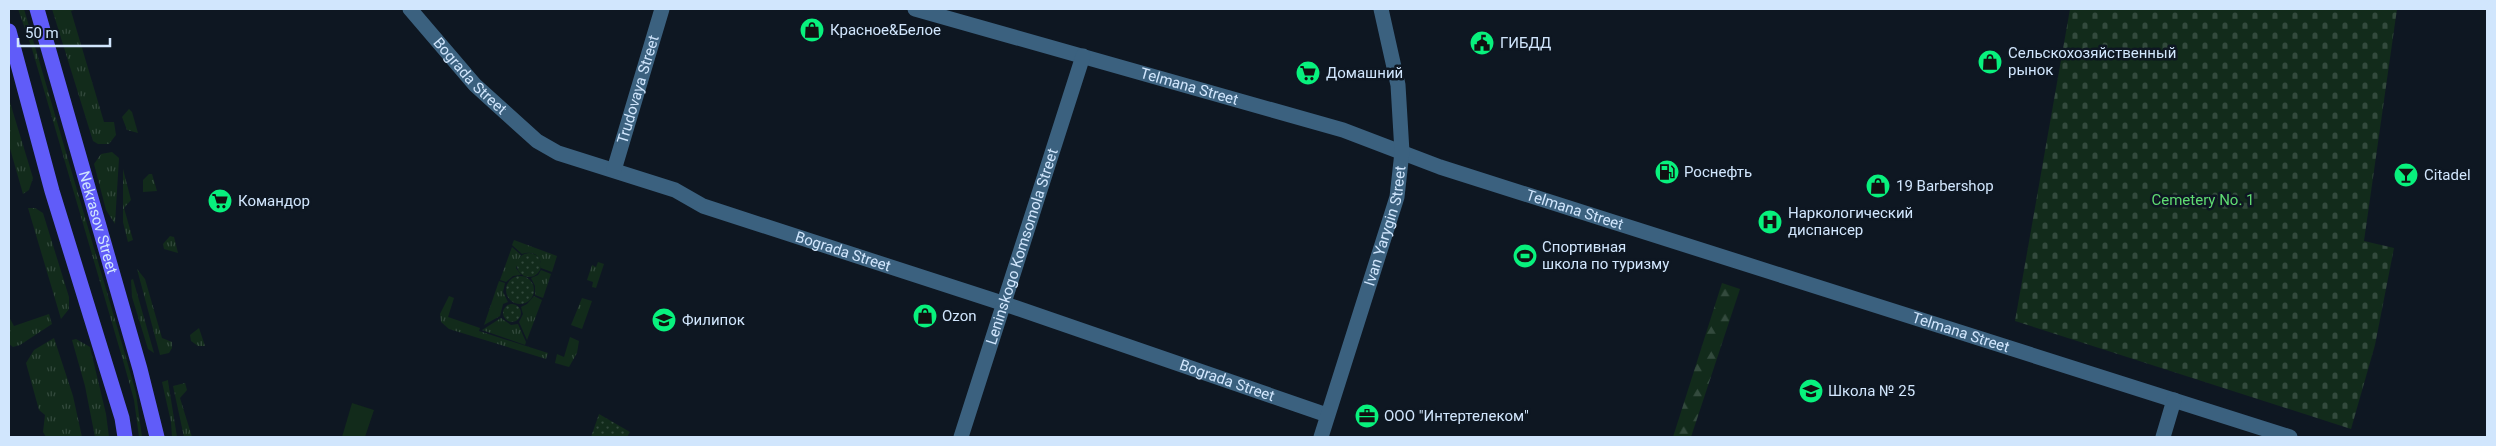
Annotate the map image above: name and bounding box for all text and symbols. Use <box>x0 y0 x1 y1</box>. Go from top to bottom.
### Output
scale bar <box>18 15 110 47</box>
shop icon: Красное&Белое <box>799 17 825 43</box>
place label: Красное&Белое <box>830 21 941 39</box>
text: 50 m <box>25 24 59 42</box>
public building icon: ГИБДД <box>1469 30 1495 56</box>
street label: Trudovaya Street <box>613 33 663 146</box>
street label: Bograda Street <box>429 34 511 118</box>
place label: ГИБДД <box>1500 34 1551 52</box>
place label: Сельскохозяйственный рынок <box>2008 44 2176 79</box>
shop icon: Сельскохозяйственный рынок <box>1977 49 2003 75</box>
supermarket icon: Домашний <box>1295 60 1321 86</box>
street label: Telmana Street <box>1138 64 1240 109</box>
place label: Домашний <box>1326 64 1403 82</box>
street label: Leninskogo Komsomola Street <box>982 146 1062 347</box>
fuel station icon: Роснефть <box>1654 159 1680 185</box>
bar icon: Citadel <box>2393 162 2419 188</box>
place label: Роснефть <box>1684 163 1752 181</box>
street label: Ivan Yarygin Street <box>1360 165 1409 288</box>
place label: Citadel <box>2424 166 2471 184</box>
street label: Nekrasov Street <box>75 169 121 276</box>
shop icon: 19 Barbershop <box>1865 173 1891 199</box>
place label: 19 Barbershop <box>1896 177 1994 195</box>
street label: Telmana Street <box>1524 186 1626 234</box>
supermarket icon: Командор <box>207 188 233 214</box>
park label: Cemetery No. 1 <box>2151 191 2255 209</box>
place label: Командор <box>238 192 310 210</box>
place label: Наркологический диспансер <box>1788 204 1913 239</box>
hospital icon: Наркологический диспансер <box>1757 209 1783 235</box>
street label: Bograda Street <box>793 228 893 275</box>
place label: Спортивная школа по туризму <box>1542 238 1669 273</box>
sports icon: Спортивная школа по туризму <box>1512 243 1538 269</box>
shop icon: Ozon <box>912 303 938 329</box>
school or university icon: Филипок <box>651 307 677 333</box>
place label: Ozon <box>942 307 976 325</box>
street label: Telmana Street <box>1910 309 2012 356</box>
place label: Филипок <box>682 311 745 329</box>
street label: Bograda Street <box>1177 356 1277 405</box>
school or university icon: Школа № 25 <box>1798 378 1824 404</box>
place label: Школа № 25 <box>1828 382 1915 400</box>
office icon: ООО "Интертелеком" <box>1354 403 1380 429</box>
place label: ООО "Интертелеком" <box>1384 407 1529 425</box>

